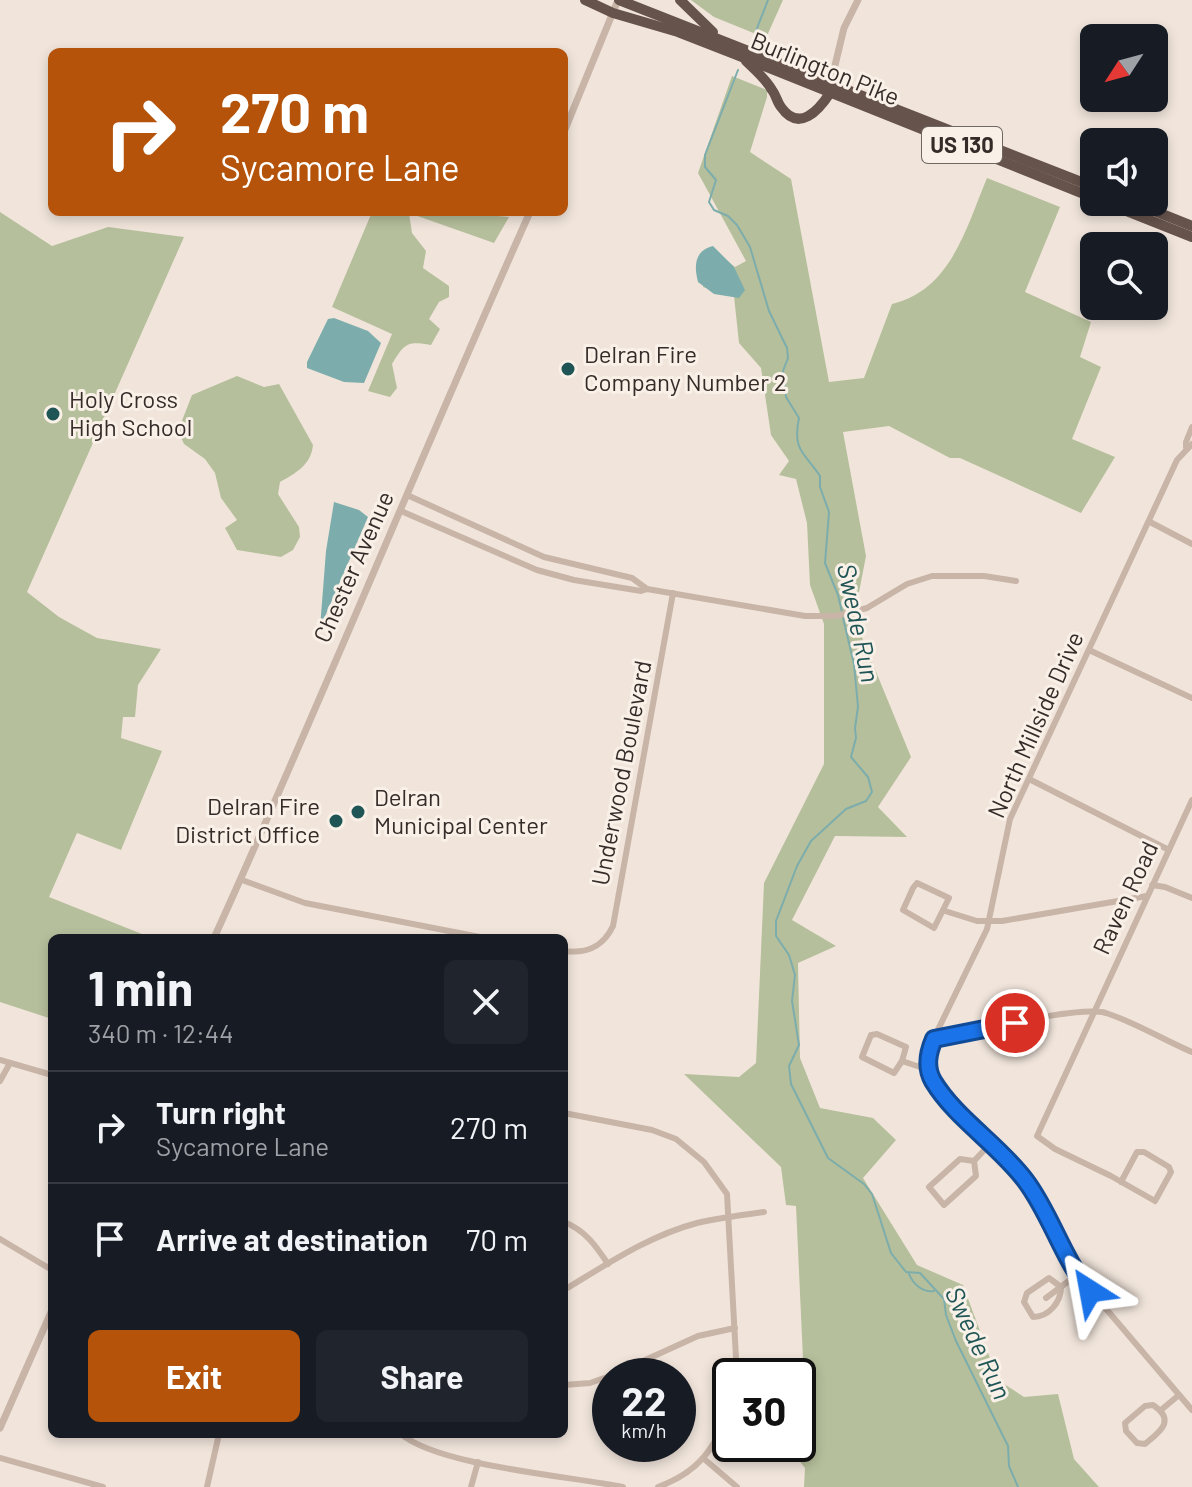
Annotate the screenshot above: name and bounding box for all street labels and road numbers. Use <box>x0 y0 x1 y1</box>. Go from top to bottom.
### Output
street label: Burlington Pike <box>747 25 904 111</box>
road number: US 130 <box>922 127 1002 163</box>
street label: Chester Avenue <box>306 486 399 646</box>
street label: North Millside Drive <box>981 627 1089 822</box>
street label: Underwood Boulevard <box>584 658 657 888</box>
street label: Raven Road <box>1086 836 1163 959</box>

